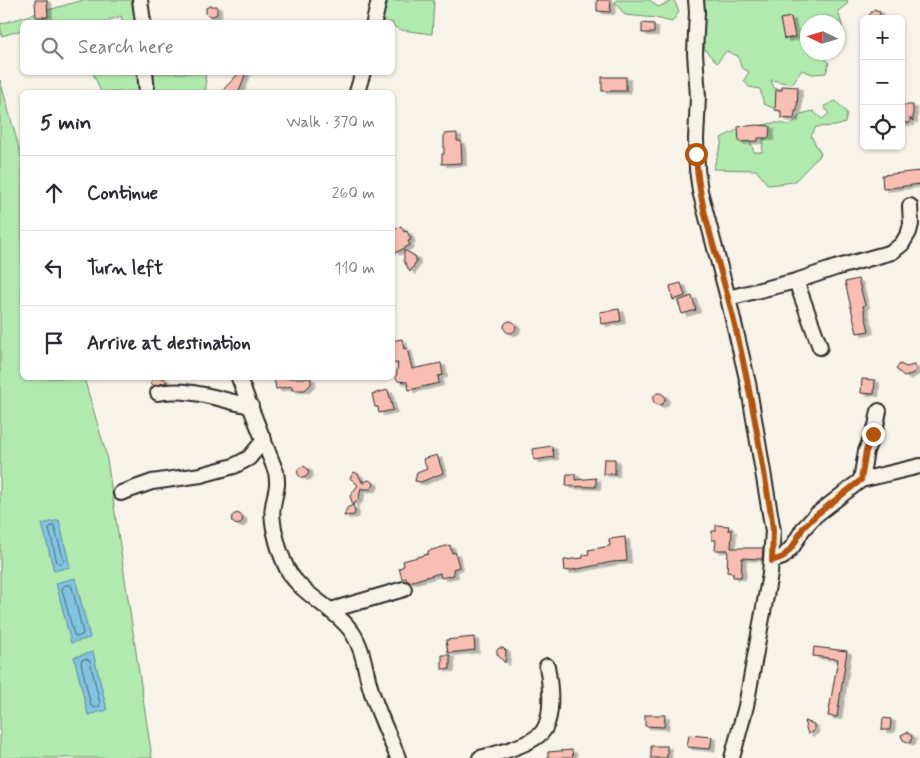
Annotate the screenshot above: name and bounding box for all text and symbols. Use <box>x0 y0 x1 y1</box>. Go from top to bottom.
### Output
north arrow <box>800 15 845 60</box>
map controls <box>860 15 905 150</box>
button: + <box>860 15 905 60</box>
search box <box>20 20 395 75</box>
icon: search <box>38 34 66 62</box>
text: Search here <box>78 35 174 60</box>
button: − <box>860 60 905 105</box>
button: locate <box>860 105 905 150</box>
text: 5 min <box>40 109 92 137</box>
text: Walk · 370 m <box>286 112 375 133</box>
route start <box>685 143 708 166</box>
icon: ahead <box>40 179 68 207</box>
text: Continue <box>87 181 158 206</box>
text: 260 m <box>332 183 375 204</box>
icon: left <box>40 254 68 282</box>
text: Turn left <box>87 256 163 281</box>
text: 110 m <box>334 258 375 279</box>
icon: arrive <box>40 329 68 357</box>
text: Arrive at destination <box>87 331 251 356</box>
route end <box>862 423 885 446</box>

